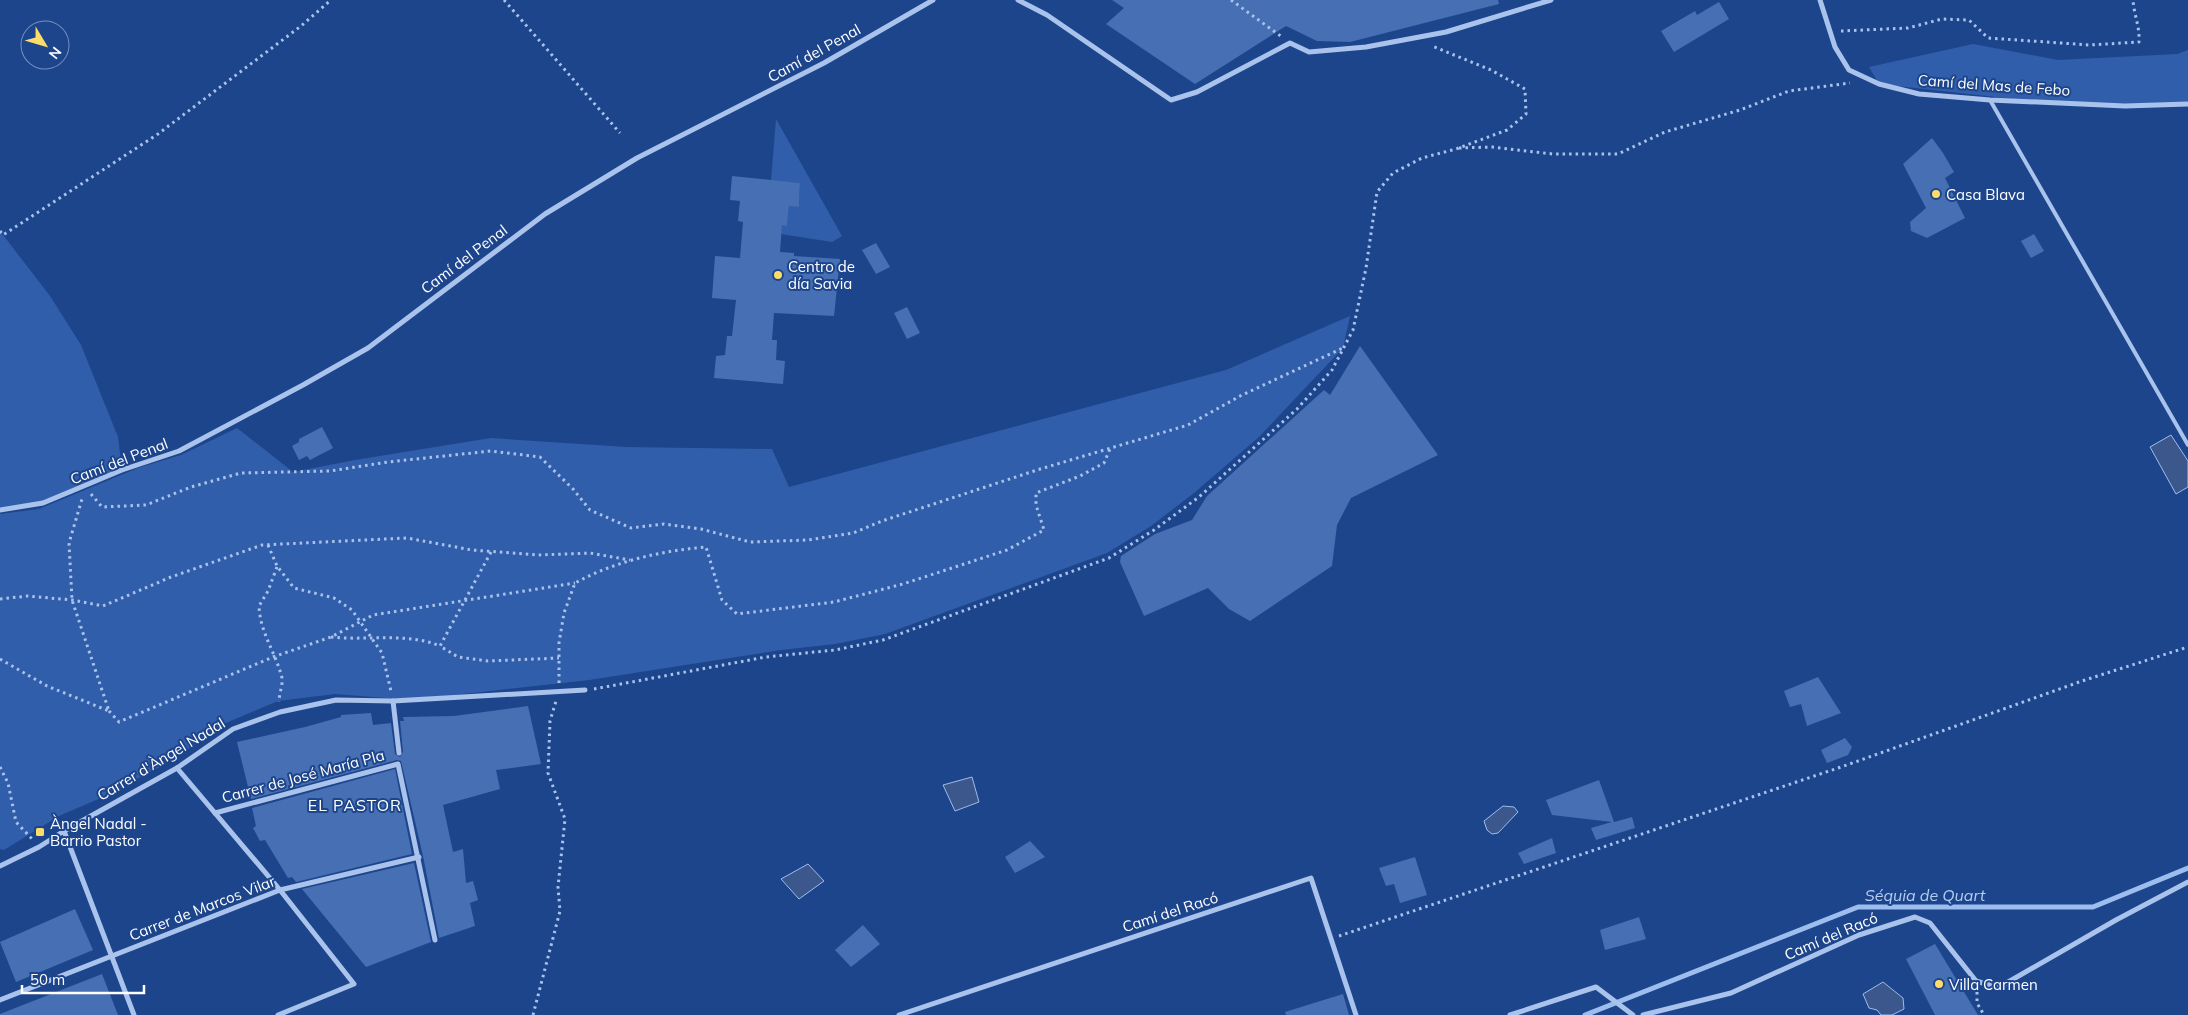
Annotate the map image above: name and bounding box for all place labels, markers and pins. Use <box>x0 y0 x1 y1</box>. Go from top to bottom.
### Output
place label: Casa Blava <box>1946 185 2025 204</box>
marker: Casa Blava <box>1930 188 1942 200</box>
place label: Centro de día Savia <box>788 257 855 293</box>
marker: Centro de día Savia <box>772 269 784 281</box>
place label: Àngel Nadal - Barrio Pastor <box>50 814 147 850</box>
marker: Àngel Nadal - Barrio Pastor <box>34 826 46 838</box>
place label: Villa Carmen <box>1949 975 2038 994</box>
marker: Villa Carmen <box>1933 978 1945 990</box>

